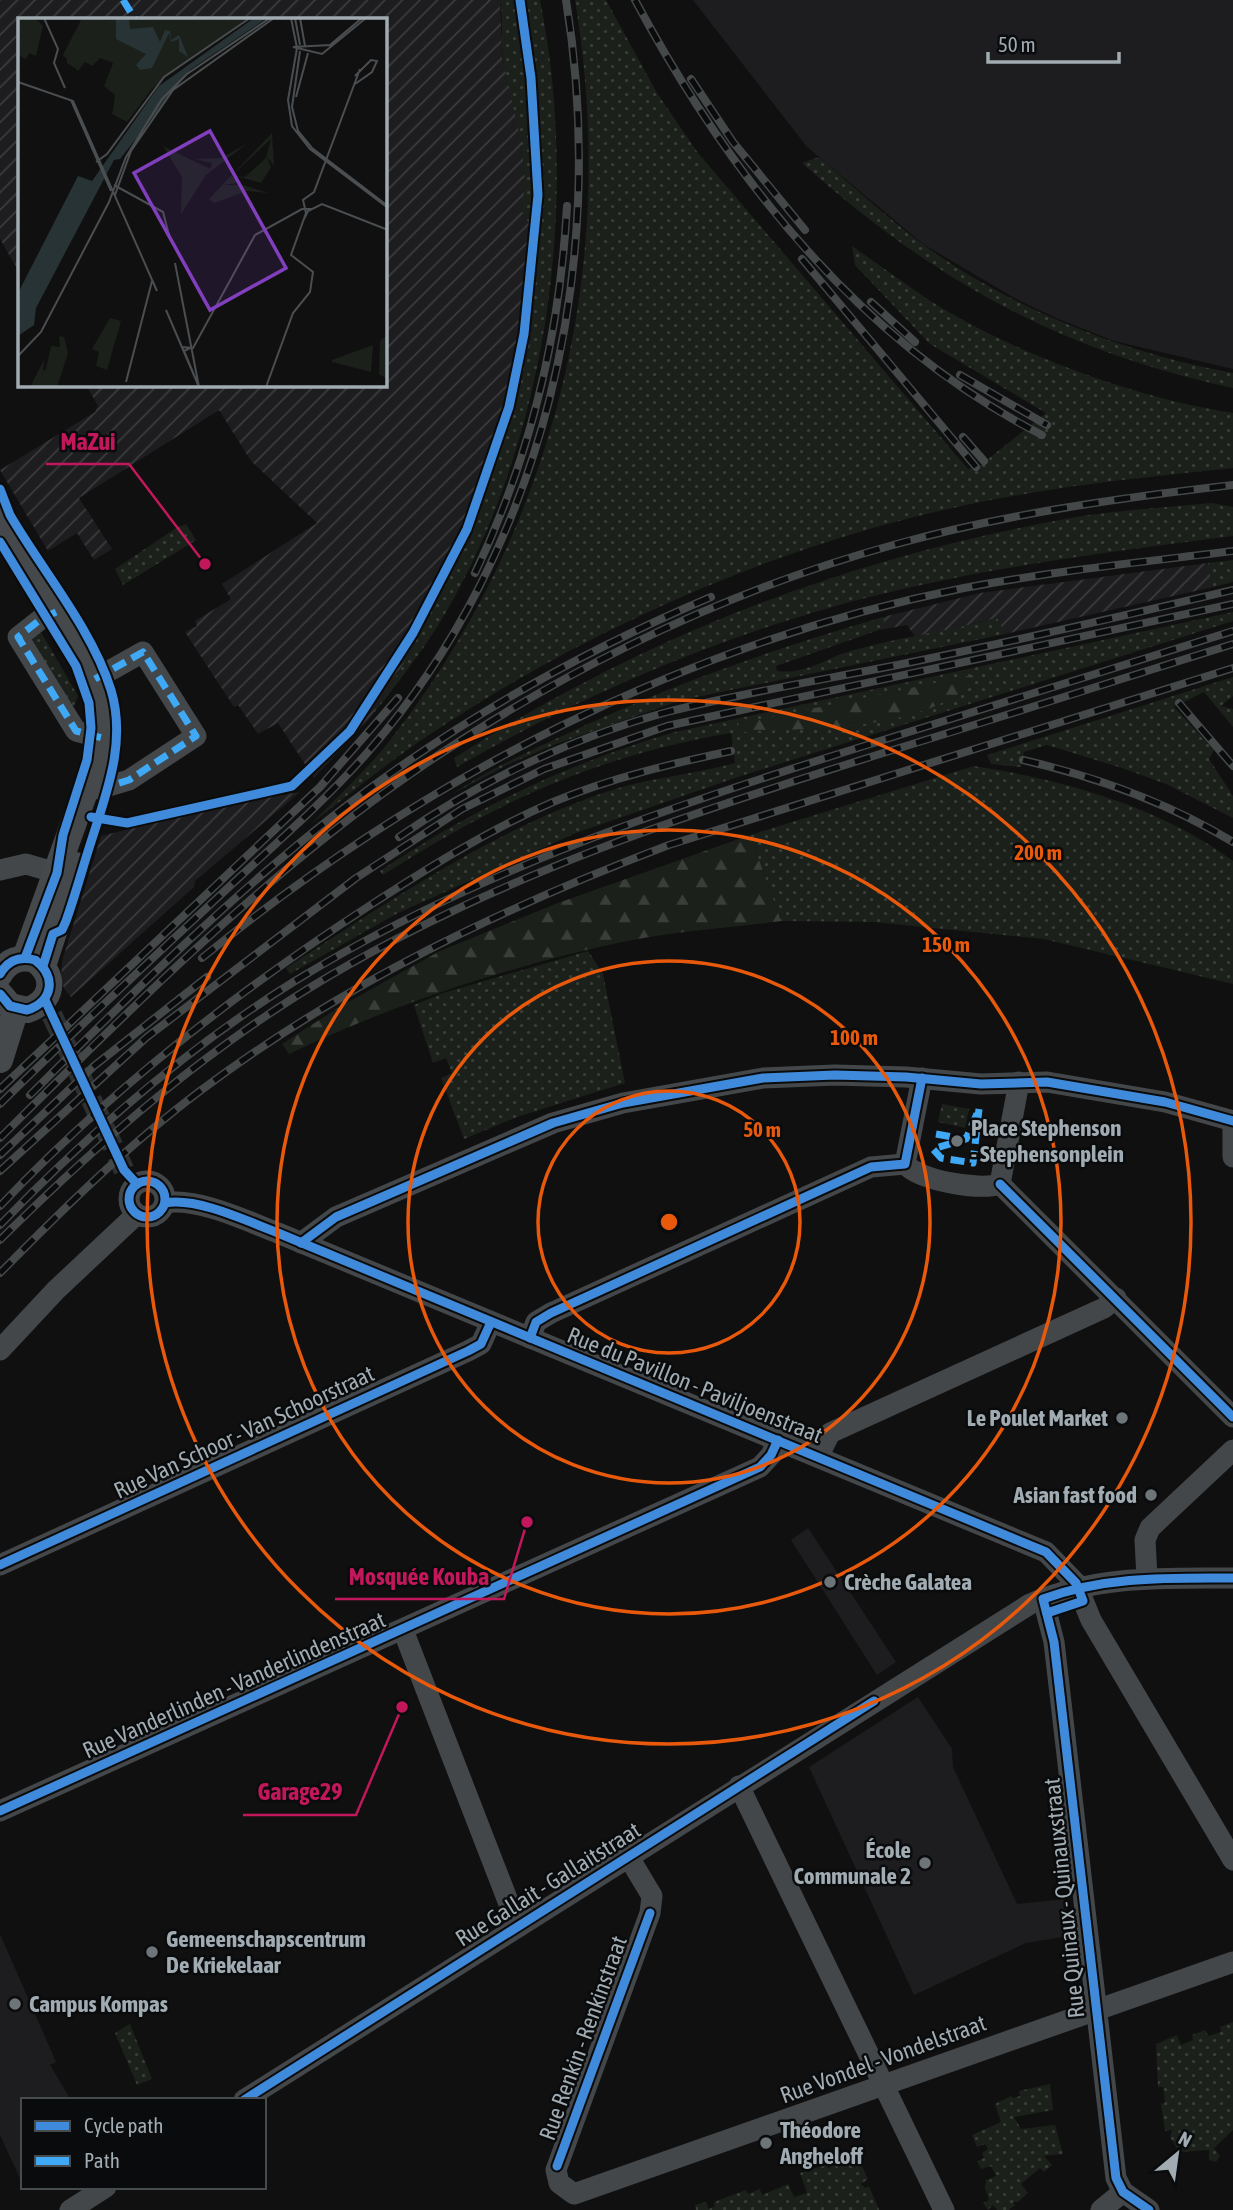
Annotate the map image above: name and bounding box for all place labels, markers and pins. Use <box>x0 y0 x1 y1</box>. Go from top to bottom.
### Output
callout: MaZui <box>46 419 129 464</box>
place label: Place Stephenson - Stephensonplein <box>971 1115 1124 1167</box>
marker: Place Stephenson - Stephensonplein <box>949 1133 965 1149</box>
centre of rings <box>657 1210 681 1234</box>
place label: Le Poulet Market <box>967 1405 1108 1431</box>
marker: Le Poulet Market <box>1114 1410 1130 1426</box>
place label: Asian fast food <box>1013 1482 1137 1508</box>
marker: Asian fast food <box>1143 1487 1159 1503</box>
callout: Mosquée Kouba <box>335 1554 504 1599</box>
place label: Crèche Galatea <box>844 1569 972 1595</box>
marker: Crèche Galatea <box>822 1574 838 1590</box>
callout: Garage29 <box>243 1770 356 1815</box>
place label: École Communale 2 <box>793 1837 911 1889</box>
marker: École Communale 2 <box>917 1855 933 1871</box>
place label: Gemeenschapscentrum De Kriekelaar <box>166 1926 366 1978</box>
marker: Gemeenschapscentrum De Kriekelaar <box>144 1944 160 1960</box>
place label: Campus Kompas <box>29 1991 168 2017</box>
marker: Campus Kompas <box>7 1996 23 2012</box>
place label: Théodore Angheloff <box>779 2117 864 2169</box>
marker: Théodore Angheloff <box>758 2135 774 2151</box>

